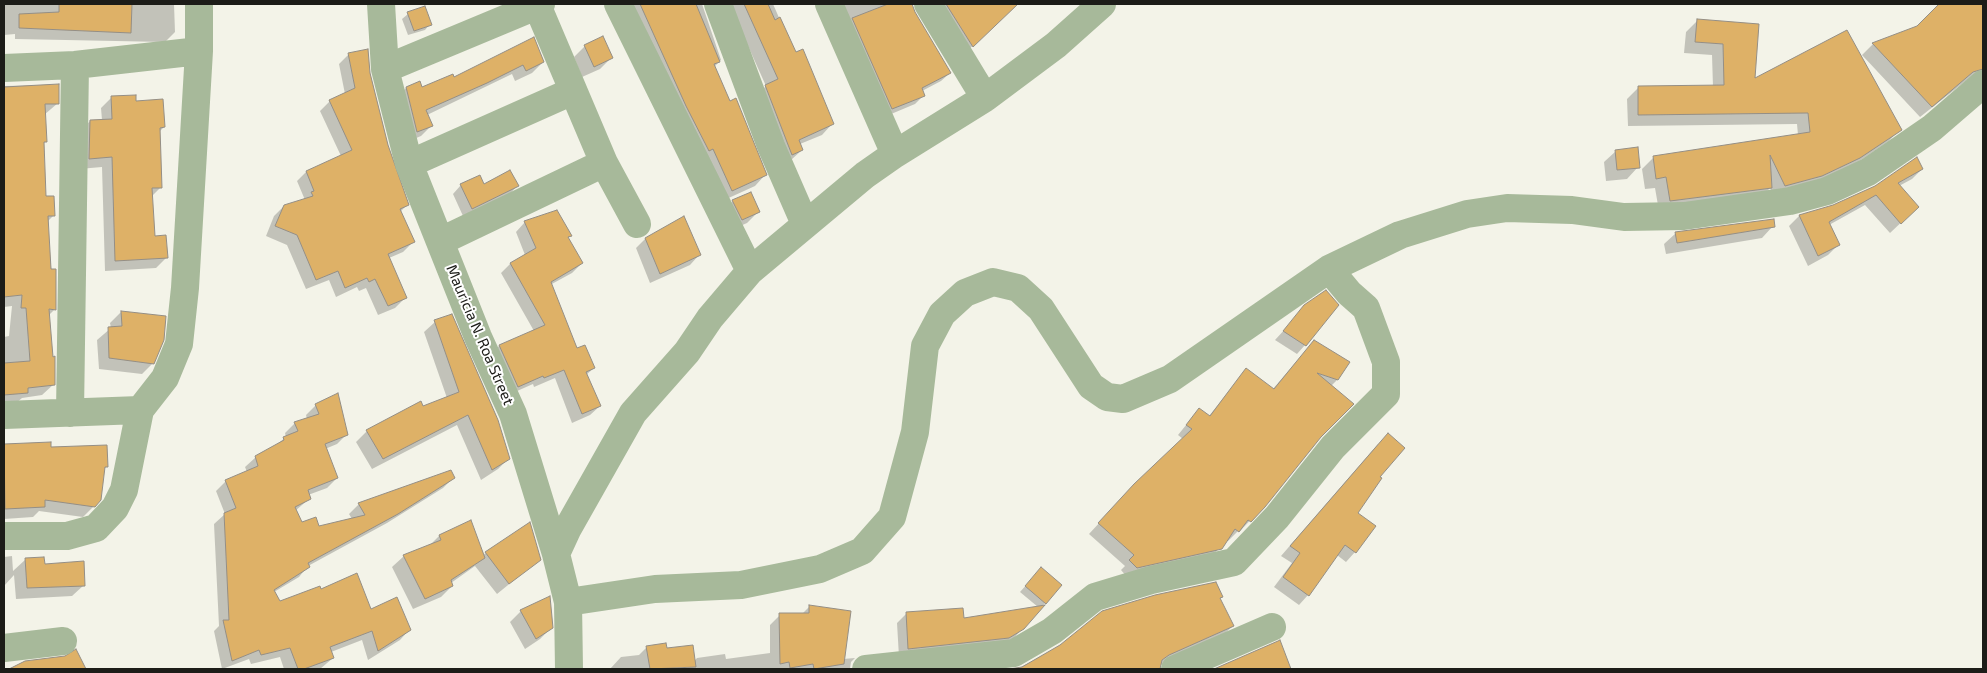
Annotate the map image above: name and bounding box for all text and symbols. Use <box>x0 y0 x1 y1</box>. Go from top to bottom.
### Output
street label: Mauricia N. Roa Street <box>442 262 518 408</box>

